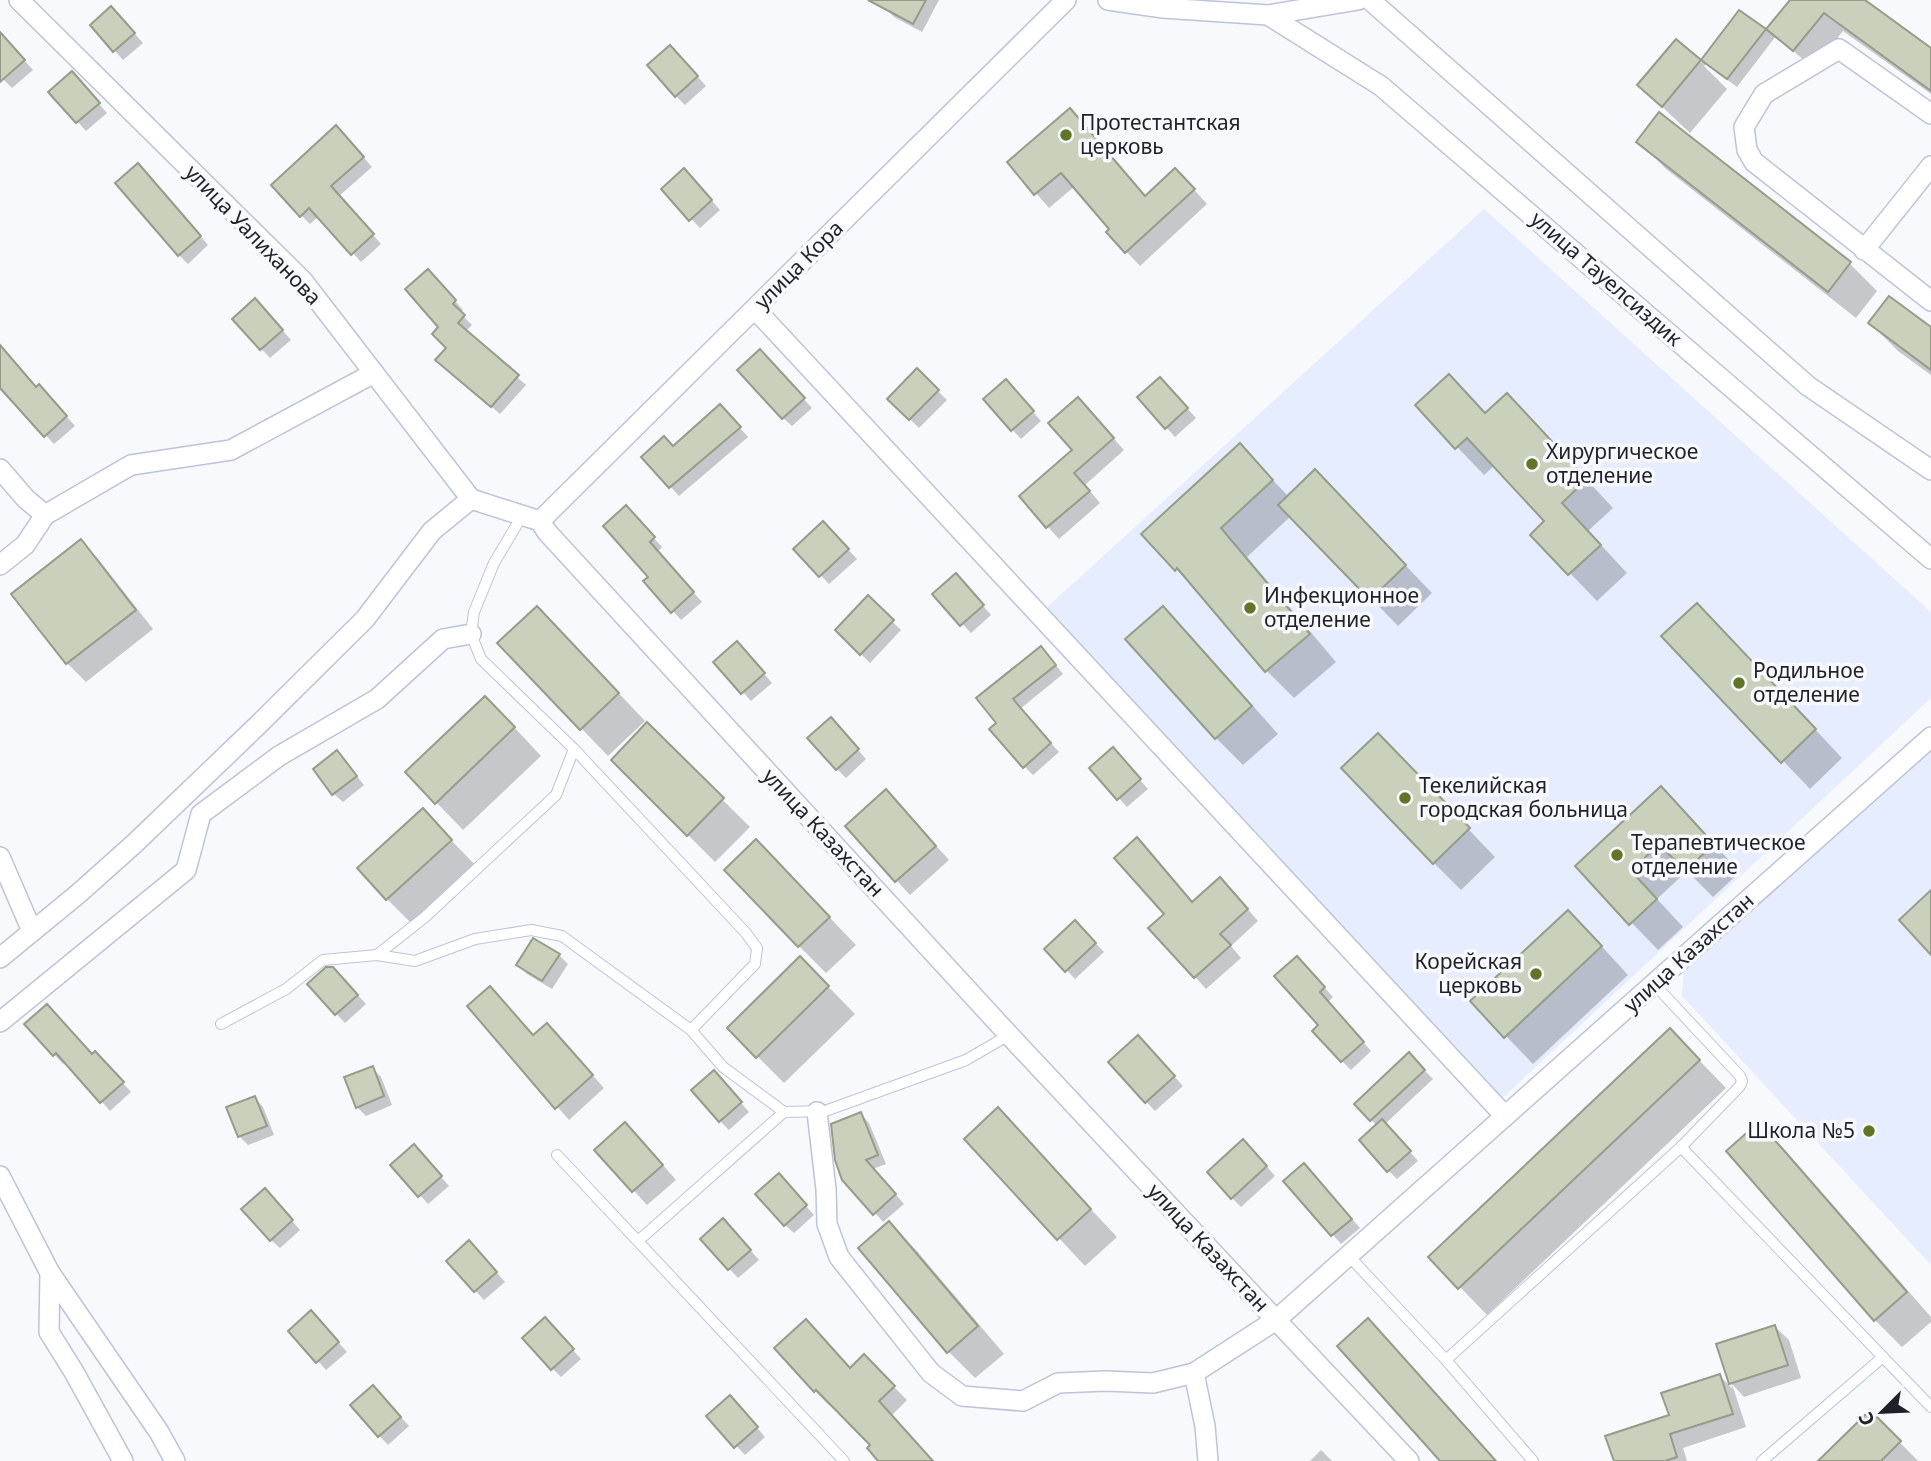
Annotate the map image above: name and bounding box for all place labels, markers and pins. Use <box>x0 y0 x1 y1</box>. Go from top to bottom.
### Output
place label: Протестантская церковь <box>1080 108 1241 160</box>
marker: Протестантская церковь <box>1058 127 1074 143</box>
place label: Хирургическое отделение <box>1546 437 1698 489</box>
marker: Хирургическое отделение <box>1524 456 1540 472</box>
place label: Инфекционное отделение <box>1264 581 1419 633</box>
marker: Инфекционное отделение <box>1242 600 1258 616</box>
place label: Родильное отделение <box>1753 656 1864 708</box>
marker: Родильное отделение <box>1731 675 1747 691</box>
place label: Текелийская городская больница <box>1419 771 1628 823</box>
marker: Текелийская городская больница <box>1397 790 1413 806</box>
place label: Терапевтическое отделение <box>1631 828 1806 880</box>
marker: Терапевтическое отделение <box>1609 847 1625 863</box>
place label: Корейская церковь <box>1415 947 1522 999</box>
marker: Корейская церковь <box>1528 966 1544 982</box>
place label: Школа №5 <box>1747 1116 1855 1144</box>
marker: Школа №5 <box>1861 1123 1877 1139</box>

